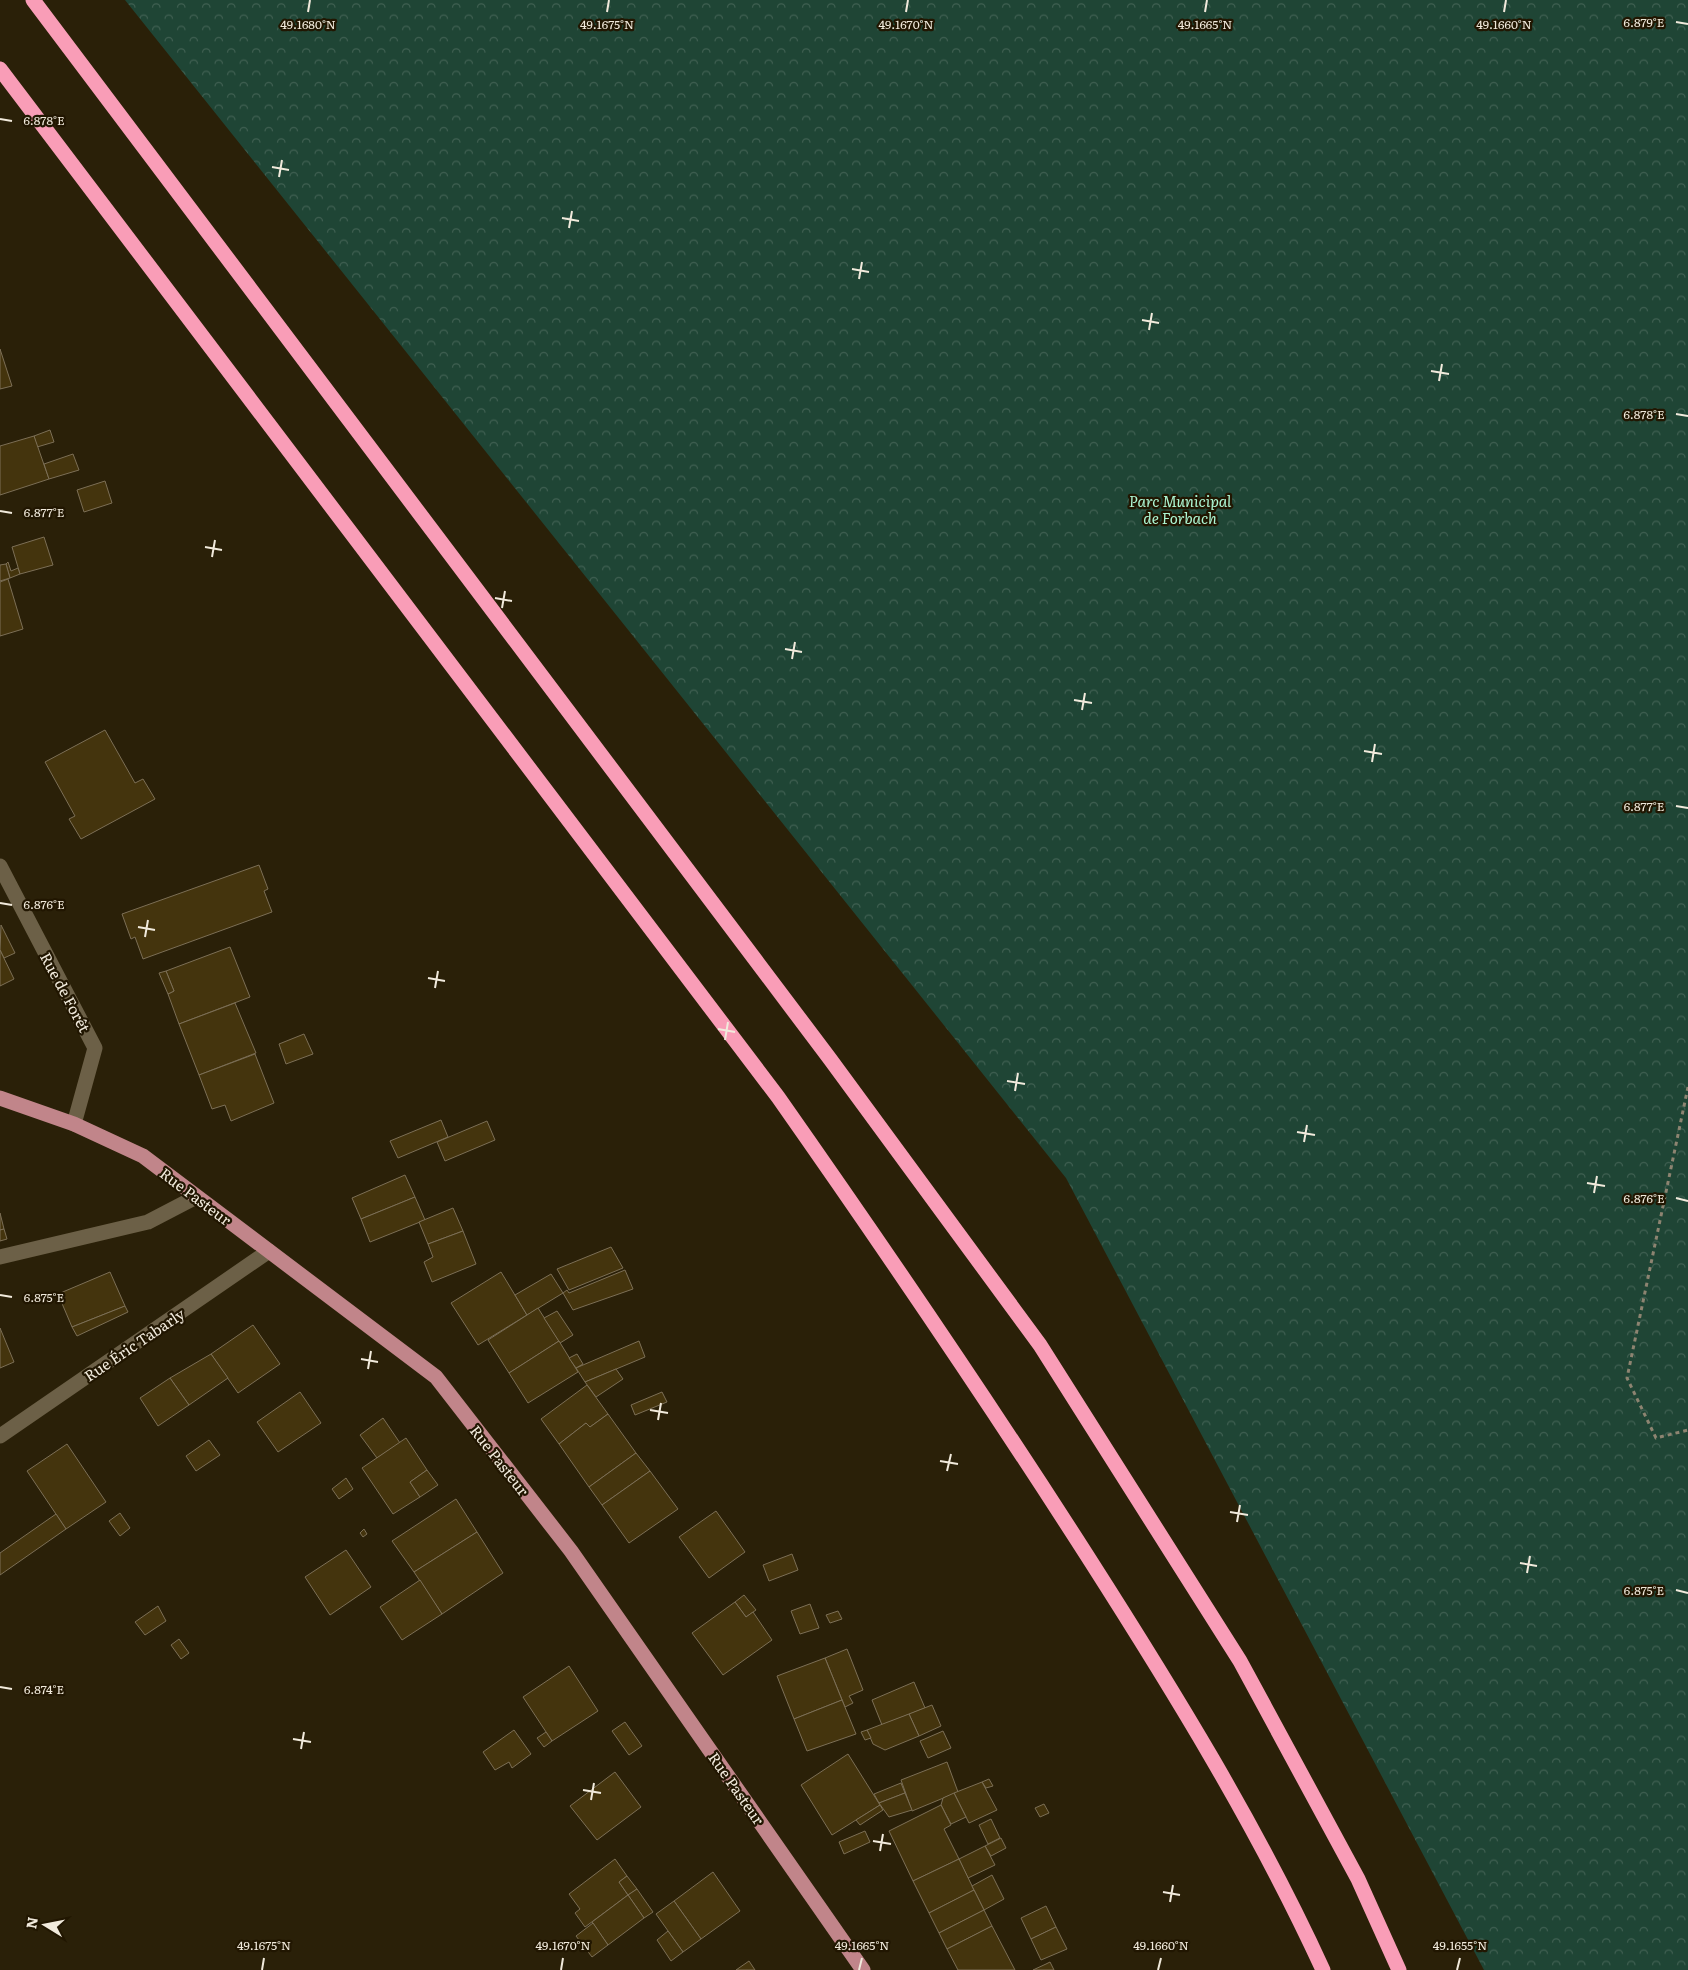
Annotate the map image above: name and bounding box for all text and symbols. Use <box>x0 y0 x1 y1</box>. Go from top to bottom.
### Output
text: 6.879°E <box>1624 13 1665 31</box>
text: 49.1680°N <box>280 15 336 33</box>
text: 49.1675°N <box>580 15 634 33</box>
text: 49.1670°N <box>878 15 934 33</box>
text: 49.1665°N <box>1178 15 1232 33</box>
text: 49.1660°N <box>1476 15 1532 33</box>
text: 6.878°E <box>23 111 65 129</box>
text: 6.878°E <box>1623 405 1665 423</box>
park label: Parc Municipal de Forbach <box>1129 489 1232 529</box>
text: 6.877°E <box>24 503 65 521</box>
text: 6.877°E <box>1624 797 1665 815</box>
text: 6.876°E <box>23 895 65 913</box>
street label: Rue de Forêt <box>35 948 97 1036</box>
street label: Rue Pasteur <box>155 1161 237 1231</box>
text: 6.876°E <box>1623 1189 1665 1207</box>
text: 6.875°E <box>24 1288 65 1306</box>
street label: Rue Éric Tabarly <box>79 1301 189 1386</box>
street label: Rue Pasteur <box>465 1420 535 1500</box>
text: 6.875°E <box>1624 1581 1665 1599</box>
text: 6.874°E <box>24 1680 64 1698</box>
street label: Rue Pasteur <box>703 1747 771 1829</box>
north arrow <box>20 1900 70 1950</box>
text: N <box>20 1915 42 1930</box>
text: 49.1675°N <box>237 1936 291 1954</box>
text: 49.1670°N <box>535 1936 591 1954</box>
text: 49.1665°N <box>835 1936 889 1954</box>
text: 49.1660°N <box>1133 1936 1189 1954</box>
text: 49.1655°N <box>1433 1936 1487 1954</box>

